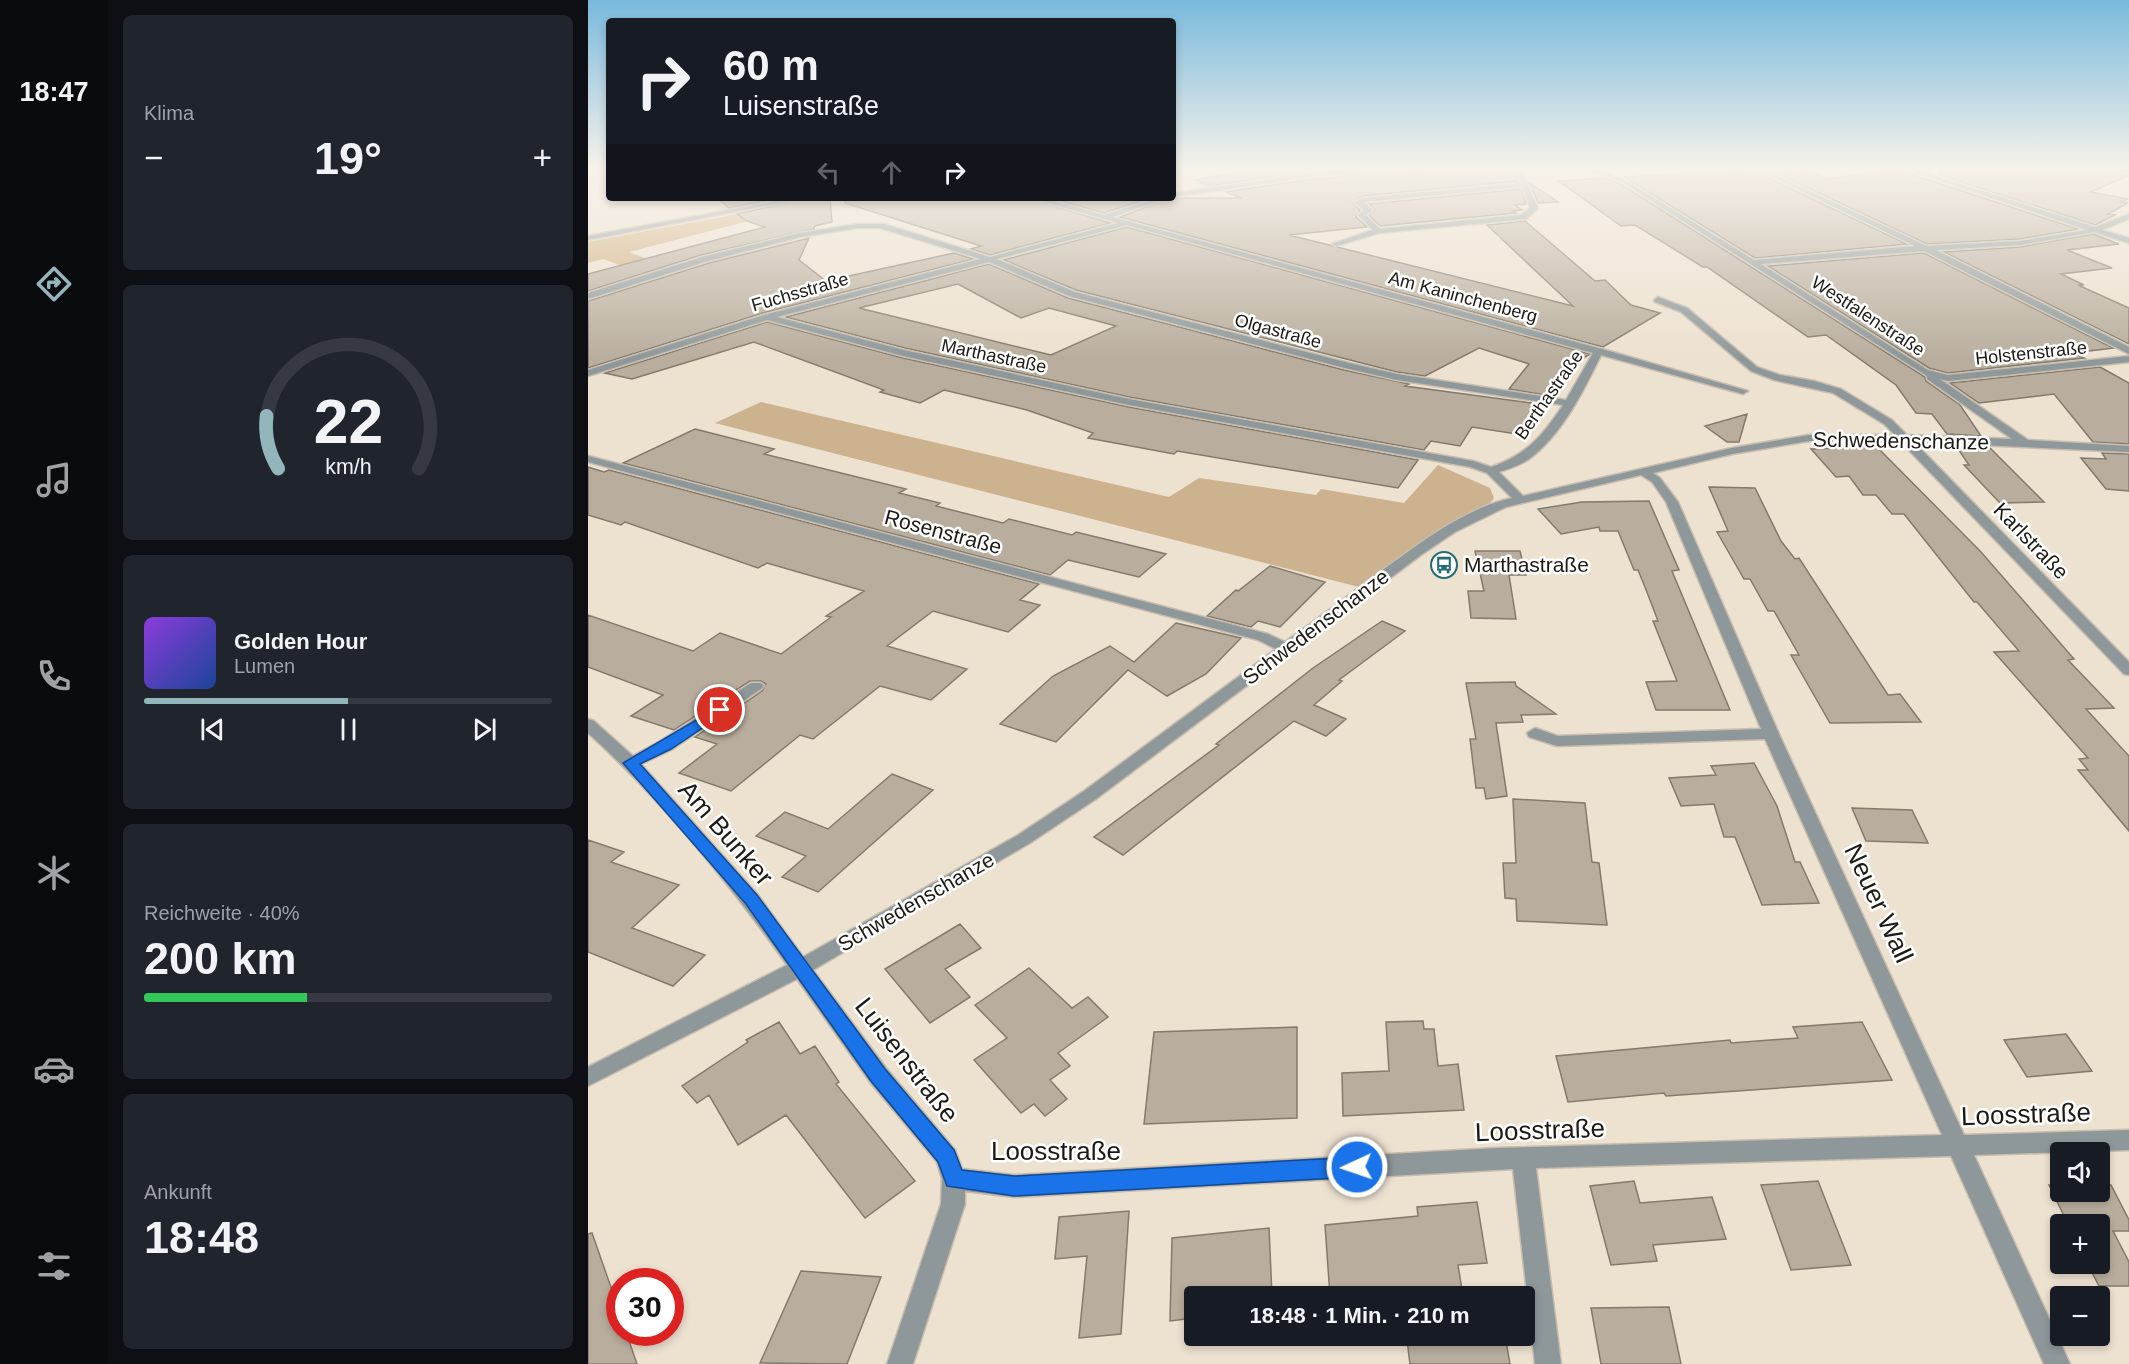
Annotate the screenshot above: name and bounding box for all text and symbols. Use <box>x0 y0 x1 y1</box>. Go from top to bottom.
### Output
icon: right <box>624 42 702 120</box>
text: 60 m <box>723 42 819 89</box>
text: 18:47 <box>19 77 89 107</box>
text: Luisenstraße <box>723 91 879 121</box>
text: Klima <box>144 102 194 124</box>
text: 19° <box>314 133 382 184</box>
text: − <box>144 139 163 176</box>
text: + <box>533 139 552 176</box>
icon: left <box>812 156 845 189</box>
icon: ahead <box>875 156 908 189</box>
icon: right <box>938 156 971 189</box>
icon: directions <box>33 263 75 305</box>
street label: Am Kaninchenberg <box>1386 268 1540 326</box>
street label: Fuchsstraße <box>749 269 851 315</box>
street label: Westfalenstraße <box>1808 272 1928 360</box>
street label: Olgastraße <box>1232 310 1324 352</box>
street label: Marthastraße <box>940 335 1048 377</box>
street label: Holstenstraße <box>1974 337 2088 369</box>
street label: Berthastraße <box>1511 347 1587 443</box>
text: 22 <box>313 387 383 456</box>
street label: Schwedenschanze <box>1813 427 1989 454</box>
text: km/h <box>325 456 371 480</box>
icon: music <box>33 459 75 501</box>
street label: Karlstraße <box>1989 498 2073 583</box>
street label: Rosenstraße <box>882 505 1004 558</box>
bus stop icon: Marthastraße <box>1429 550 1459 580</box>
place label: Marthastraße <box>1464 553 1589 576</box>
street label: Schwedenschanze <box>1238 564 1393 689</box>
text: Golden Hour <box>234 629 367 654</box>
icon: phone <box>33 655 75 697</box>
text: Lumen <box>234 655 295 677</box>
pin <box>694 684 745 735</box>
icon: arrive <box>703 693 736 726</box>
icon: previous <box>196 713 229 746</box>
icon: pause <box>332 713 365 746</box>
icon: next <box>468 713 501 746</box>
street label: Am Bunker <box>672 775 780 892</box>
street label: Neuer Wall <box>1838 839 1920 967</box>
street label: Schwedenschanze <box>834 848 998 956</box>
icon: climate <box>33 852 75 894</box>
text: Reichweite · 40% <box>144 902 300 924</box>
text: 200 km <box>144 933 297 984</box>
street label: Luisenstraße <box>849 992 965 1128</box>
icon: car <box>33 1048 75 1090</box>
street label: Loosstraße <box>1960 1097 2092 1131</box>
street label: Loosstraße <box>1474 1113 1606 1147</box>
position arrow <box>1325 1135 1389 1199</box>
street label: Loosstraße <box>991 1136 1121 1166</box>
map controls <box>2050 1142 2110 1346</box>
button: sound <box>2050 1142 2110 1202</box>
text: Ankunft <box>144 1181 212 1203</box>
text: 18:48 <box>144 1212 259 1263</box>
button: + <box>2050 1214 2110 1274</box>
icon: filters <box>33 1245 75 1287</box>
speed limit sign: 30 <box>606 1268 684 1346</box>
button: − <box>2050 1286 2110 1346</box>
text: 18:48 · 1 Min. · 210 m <box>1249 1303 1470 1328</box>

